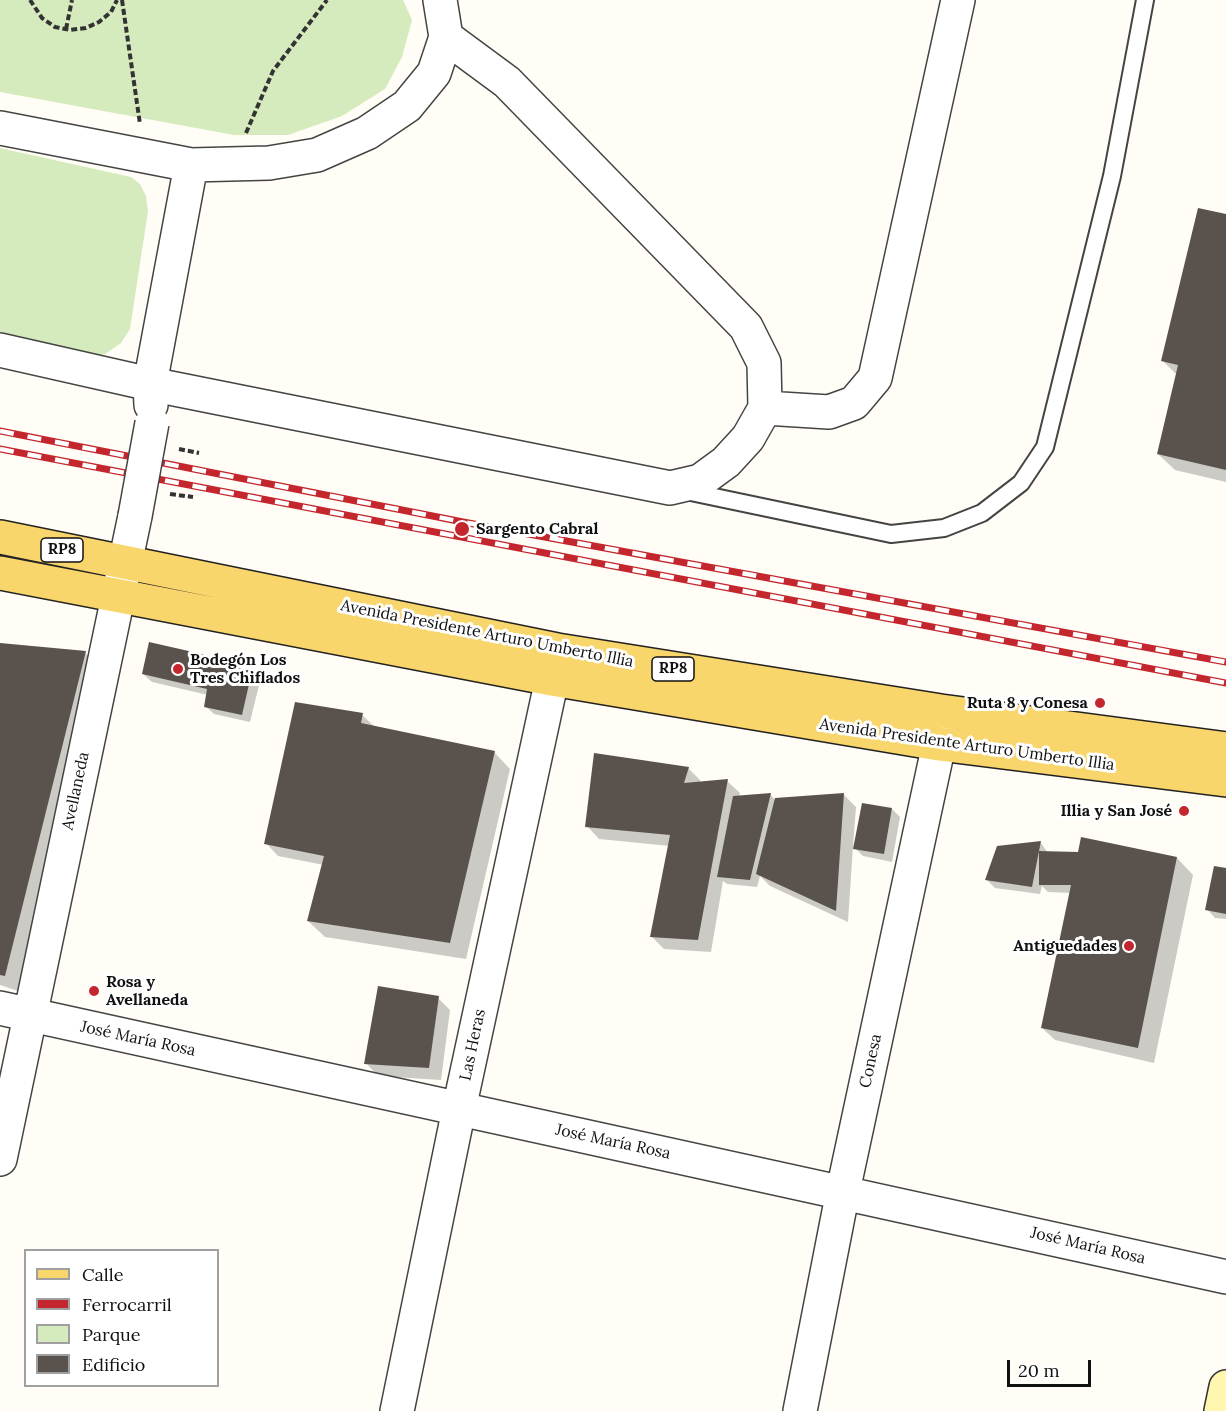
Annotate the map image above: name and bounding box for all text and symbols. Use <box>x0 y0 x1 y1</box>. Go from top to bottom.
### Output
place label: Sargento Cabral <box>476 519 598 539</box>
marker: Sargento Cabral <box>453 520 471 538</box>
road number: RP8 <box>41 538 83 562</box>
street label: Avenida Presidente Arturo Umberto Illia <box>339 596 635 672</box>
place label: Bodegón Los Tres Chiflados <box>190 650 300 688</box>
road number: RP8 <box>652 657 694 681</box>
marker: Bodegón Los Tres Chiflados <box>171 662 185 676</box>
place label: Ruta 8 y Conesa <box>967 693 1088 713</box>
marker: Ruta 8 y Conesa <box>1093 696 1107 710</box>
street label: Avenida Presidente Arturo Umberto Illia <box>818 715 1116 775</box>
street label: Avellaneda <box>58 750 94 832</box>
place label: Illia y San José <box>1060 801 1172 821</box>
marker: Illia y San José <box>1177 804 1191 818</box>
place label: Antiguedades <box>1013 936 1117 956</box>
marker: Antiguedades <box>1122 939 1136 953</box>
place label: Rosa y Avellaneda <box>106 972 188 1010</box>
marker: Rosa y Avellaneda <box>87 984 101 998</box>
street label: Las Heras <box>456 1007 490 1083</box>
street label: José María Rosa <box>79 1017 197 1061</box>
street label: Conesa <box>856 1032 886 1090</box>
street label: José María Rosa <box>554 1120 672 1164</box>
street label: José María Rosa <box>1029 1223 1147 1269</box>
legend <box>24 1249 219 1387</box>
text: Calle <box>82 1263 123 1286</box>
text: Ferrocarril <box>82 1293 172 1316</box>
text: Parque <box>82 1323 141 1346</box>
scale bar <box>1010 1348 1094 1386</box>
text: Edificio <box>82 1353 145 1376</box>
text: 20 m <box>1018 1359 1060 1382</box>

